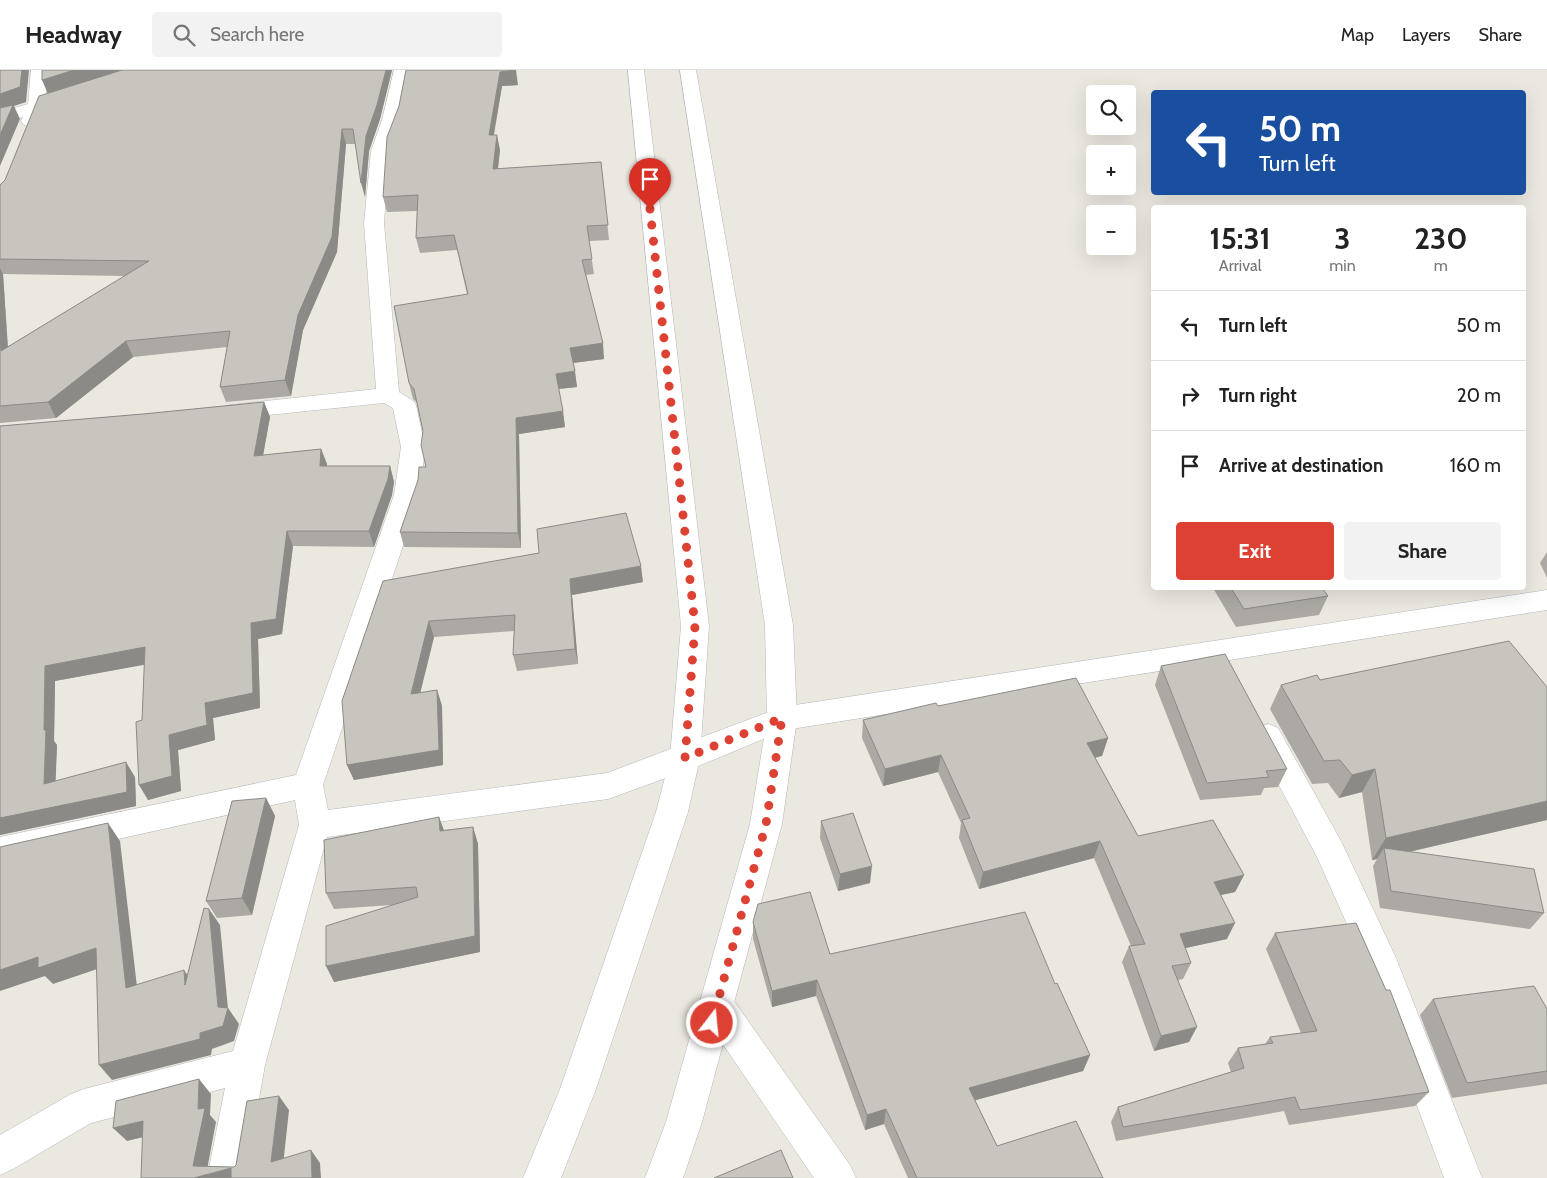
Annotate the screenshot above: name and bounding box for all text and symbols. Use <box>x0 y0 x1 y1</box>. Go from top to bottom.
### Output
search box <box>152 12 502 57</box>
text: Headway <box>25 20 122 49</box>
icon: search <box>170 21 198 49</box>
text: Search here <box>210 23 304 46</box>
text: Map <box>1341 24 1374 46</box>
text: Layers <box>1402 24 1451 46</box>
text: Share <box>1479 24 1522 46</box>
map controls <box>1086 85 1136 255</box>
button: search <box>1086 85 1136 135</box>
text: 50 m <box>1259 107 1341 150</box>
icon: left <box>1176 110 1241 175</box>
button: + <box>1086 145 1136 195</box>
text: Turn left <box>1259 150 1336 177</box>
pin <box>629 158 671 209</box>
icon: arrive <box>636 165 664 193</box>
button: − <box>1086 205 1136 255</box>
text: 15:31 <box>1210 220 1271 257</box>
text: 3 <box>1334 220 1350 257</box>
text: 230 <box>1414 220 1467 257</box>
text: Arrival <box>1219 256 1261 275</box>
text: min <box>1329 256 1356 275</box>
text: m <box>1434 256 1448 275</box>
icon: left <box>1176 312 1204 340</box>
text: Turn left <box>1219 314 1287 337</box>
text: 50 m <box>1457 314 1501 337</box>
icon: right <box>1176 382 1204 410</box>
text: Turn right <box>1219 384 1297 407</box>
text: 20 m <box>1457 384 1501 407</box>
icon: arrive <box>1176 452 1204 480</box>
text: Arrive at destination <box>1219 454 1383 477</box>
text: 160 m <box>1450 454 1501 477</box>
button: Exit <box>1176 522 1334 580</box>
button: Share <box>1344 522 1501 580</box>
position arrow <box>685 996 737 1048</box>

